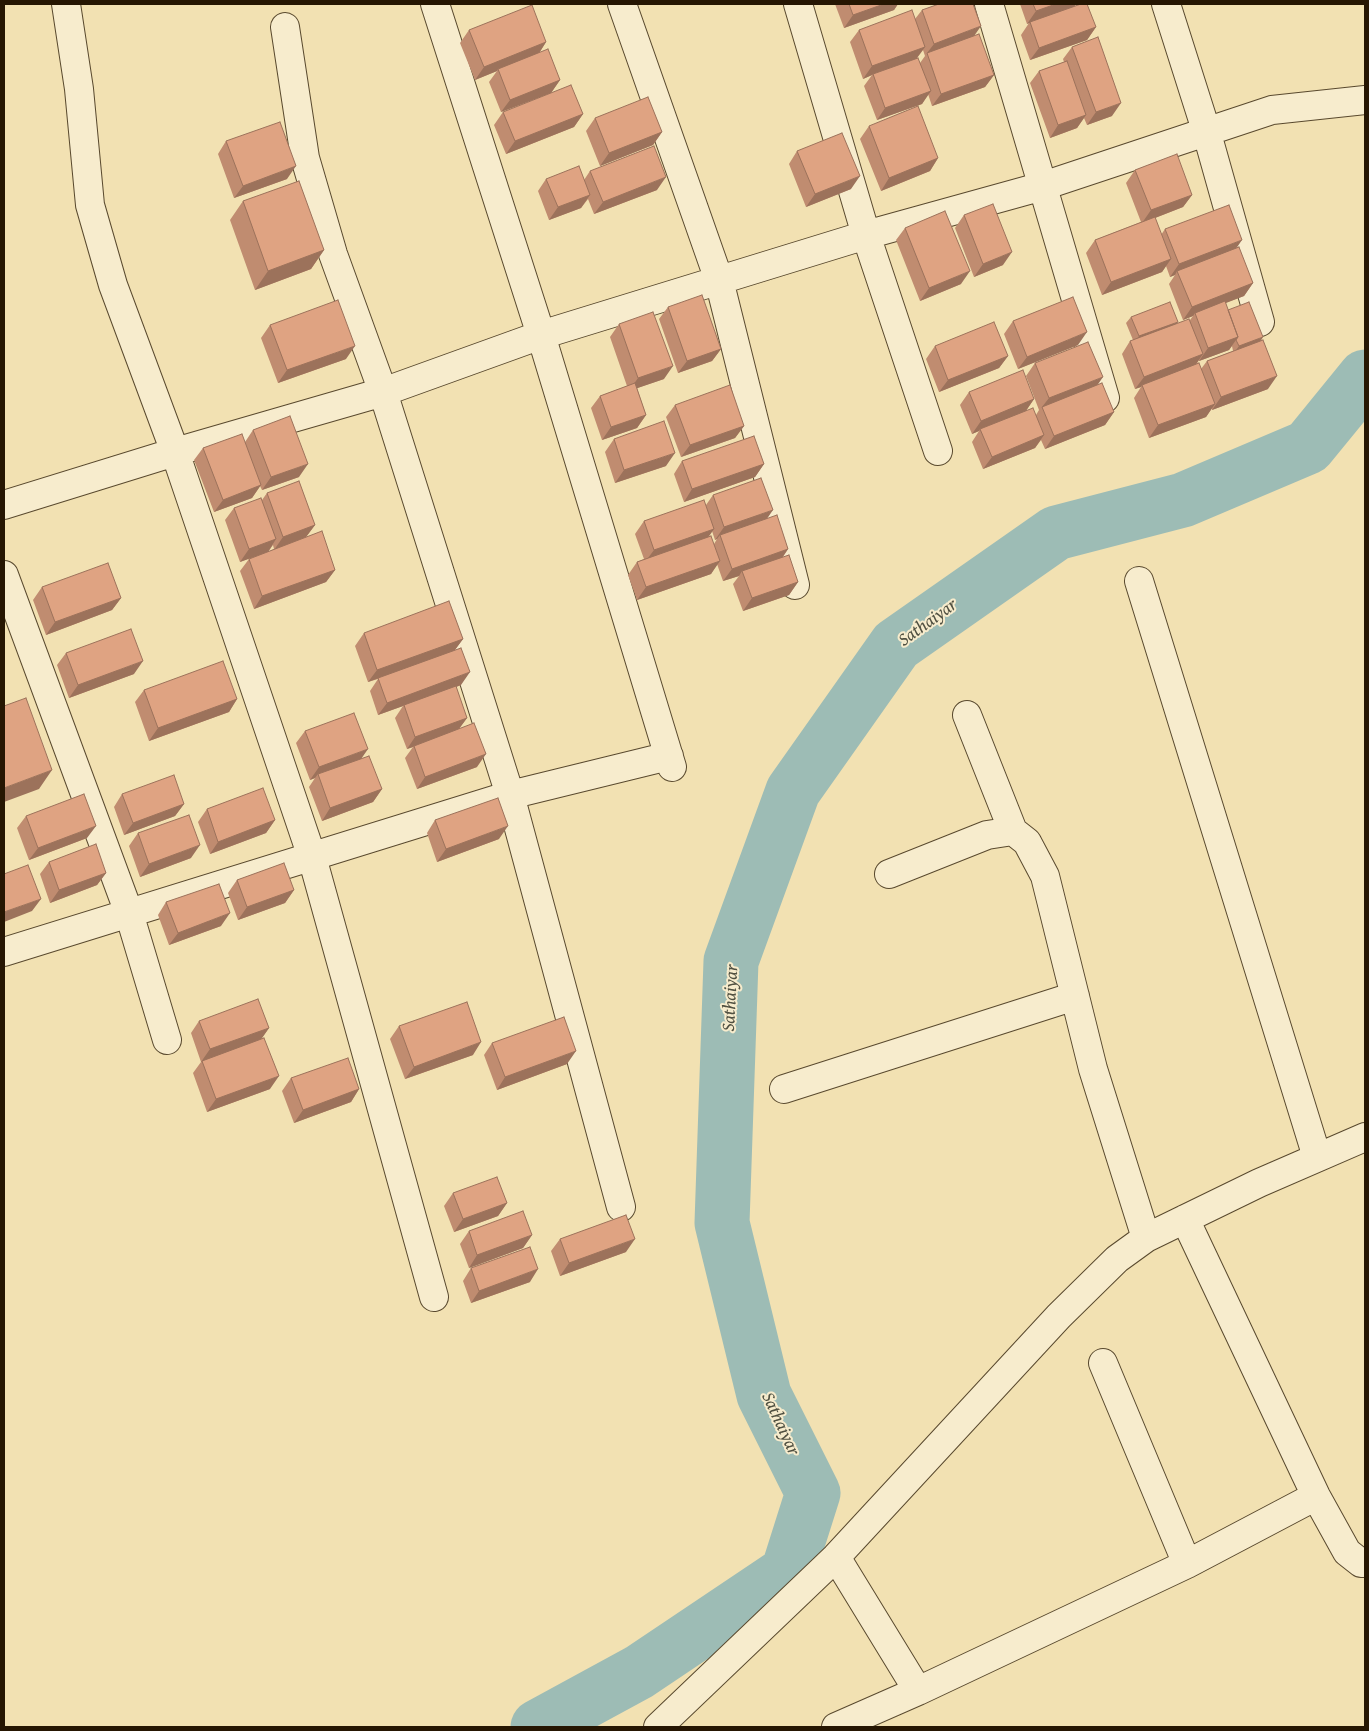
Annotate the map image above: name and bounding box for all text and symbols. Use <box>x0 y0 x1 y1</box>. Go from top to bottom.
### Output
water label: Sathaiyar <box>894 595 962 651</box>
water label: Sathaiyar <box>718 964 744 1032</box>
water label: Sathaiyar <box>756 1389 804 1459</box>

